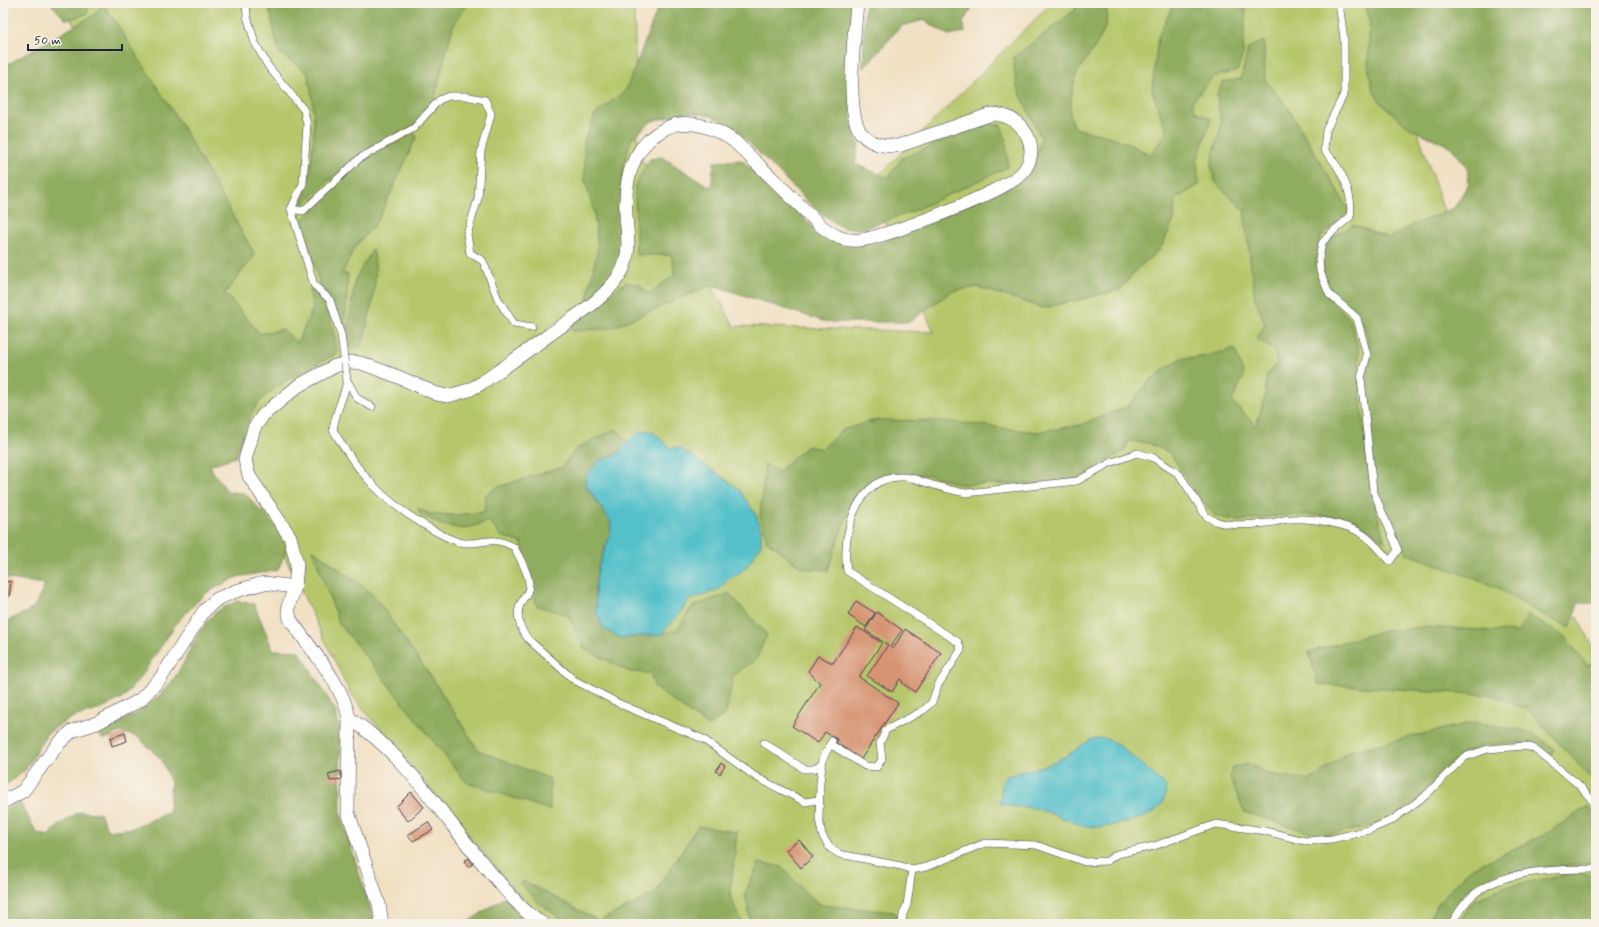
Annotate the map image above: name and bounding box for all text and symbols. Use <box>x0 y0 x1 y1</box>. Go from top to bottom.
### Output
scale bar <box>28 26 122 52</box>
text: 50 m <box>34 33 61 49</box>

